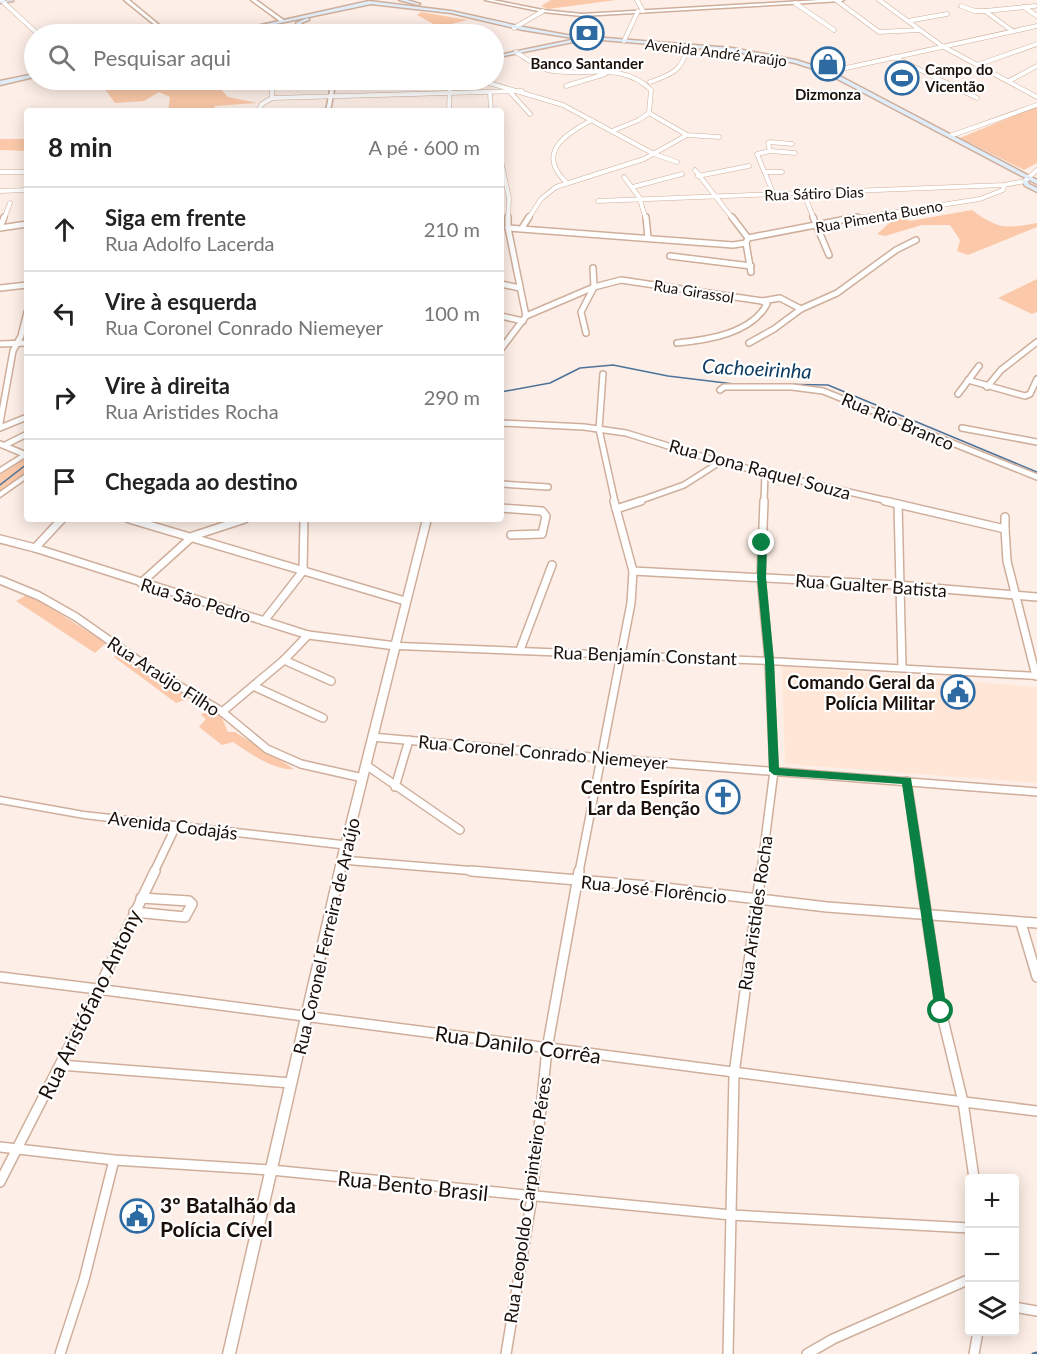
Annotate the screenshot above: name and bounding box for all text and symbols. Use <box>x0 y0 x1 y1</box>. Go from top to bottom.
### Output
bank icon: Banco Santander <box>569 15 605 51</box>
search box <box>24 24 504 90</box>
street label: Avenida André Araújo <box>644 34 788 70</box>
icon: search <box>45 41 78 74</box>
text: Pesquisar aqui <box>93 44 231 71</box>
shop icon: Dizmonza <box>810 46 846 82</box>
place label: Banco Santander <box>530 54 644 72</box>
sports icon: Campo do Vicentão <box>884 60 920 96</box>
place label: Campo do Vicentão <box>924 60 993 95</box>
place label: Dizmonza <box>795 85 861 103</box>
text: 8 min <box>48 131 112 163</box>
text: A pé · 600 m <box>368 135 480 159</box>
street label: Rua Sátiro Dias <box>764 182 864 204</box>
street label: Rua Pimenta Bueno <box>814 196 944 236</box>
text: Siga em frente <box>105 204 246 231</box>
icon: ahead <box>48 213 81 246</box>
text: 210 m <box>424 217 480 241</box>
text: Rua Adolfo Lacerda <box>105 231 275 255</box>
street label: Rua Girassol <box>653 276 735 306</box>
text: Vire à esquerda <box>105 288 257 315</box>
icon: left <box>48 297 81 330</box>
text: 100 m <box>424 301 480 325</box>
text: Rua Coronel Conrado Niemeyer <box>105 315 383 339</box>
water label: Cachoeirinha <box>702 353 812 383</box>
text: Vire à direita <box>105 372 230 399</box>
icon: right <box>48 381 81 414</box>
text: 290 m <box>424 385 480 409</box>
street label: Rua Rio Branco <box>838 387 958 455</box>
text: Rua Aristides Rocha <box>105 399 279 423</box>
street label: Rua Dona Raquel Souza <box>667 434 853 504</box>
icon: arrive <box>48 465 81 498</box>
text: Chegada ao destino <box>105 468 298 495</box>
route end <box>748 529 774 555</box>
street label: Rua Gualter Batista <box>794 569 948 601</box>
street label: Rua São Pedro <box>138 573 254 627</box>
street label: Rua Araújo Filho <box>104 632 224 720</box>
street label: Rua Benjamín Constant <box>553 641 738 669</box>
place label: Comando Geral da Polícia Militar <box>787 671 935 714</box>
public building icon: Comando Geral da Polícia Militar <box>940 674 976 710</box>
street label: Rua Coronel Conrado Niemeyer <box>417 730 669 774</box>
place label: Centro Espírita Lar da Benção <box>581 776 700 819</box>
church icon: Centro Espírita Lar da Benção <box>705 779 741 815</box>
street label: Avenida Codajás <box>107 806 239 844</box>
street label: Rua Coronel Ferreira de Araújo <box>288 815 364 1057</box>
street label: Rua Aristides Rocha <box>733 834 777 992</box>
street label: Rua José Florêncio <box>580 870 728 908</box>
street label: Rua Aristófano Antony <box>32 905 146 1103</box>
route start <box>927 997 953 1023</box>
street label: Rua Danilo Corrêa <box>433 1020 603 1068</box>
street label: Rua Leopoldo Carpinteiro Péres <box>499 1075 555 1325</box>
street label: Rua Bento Brasil <box>336 1165 490 1205</box>
map controls <box>965 1174 1019 1336</box>
button: + <box>965 1174 1019 1228</box>
place label: 3º Batalhão da Polícia Cível <box>160 1192 296 1241</box>
public building icon: 3º Batalhão da Polícia Cível <box>119 1198 155 1234</box>
button: − <box>965 1228 1019 1282</box>
button: layers <box>965 1282 1019 1336</box>

